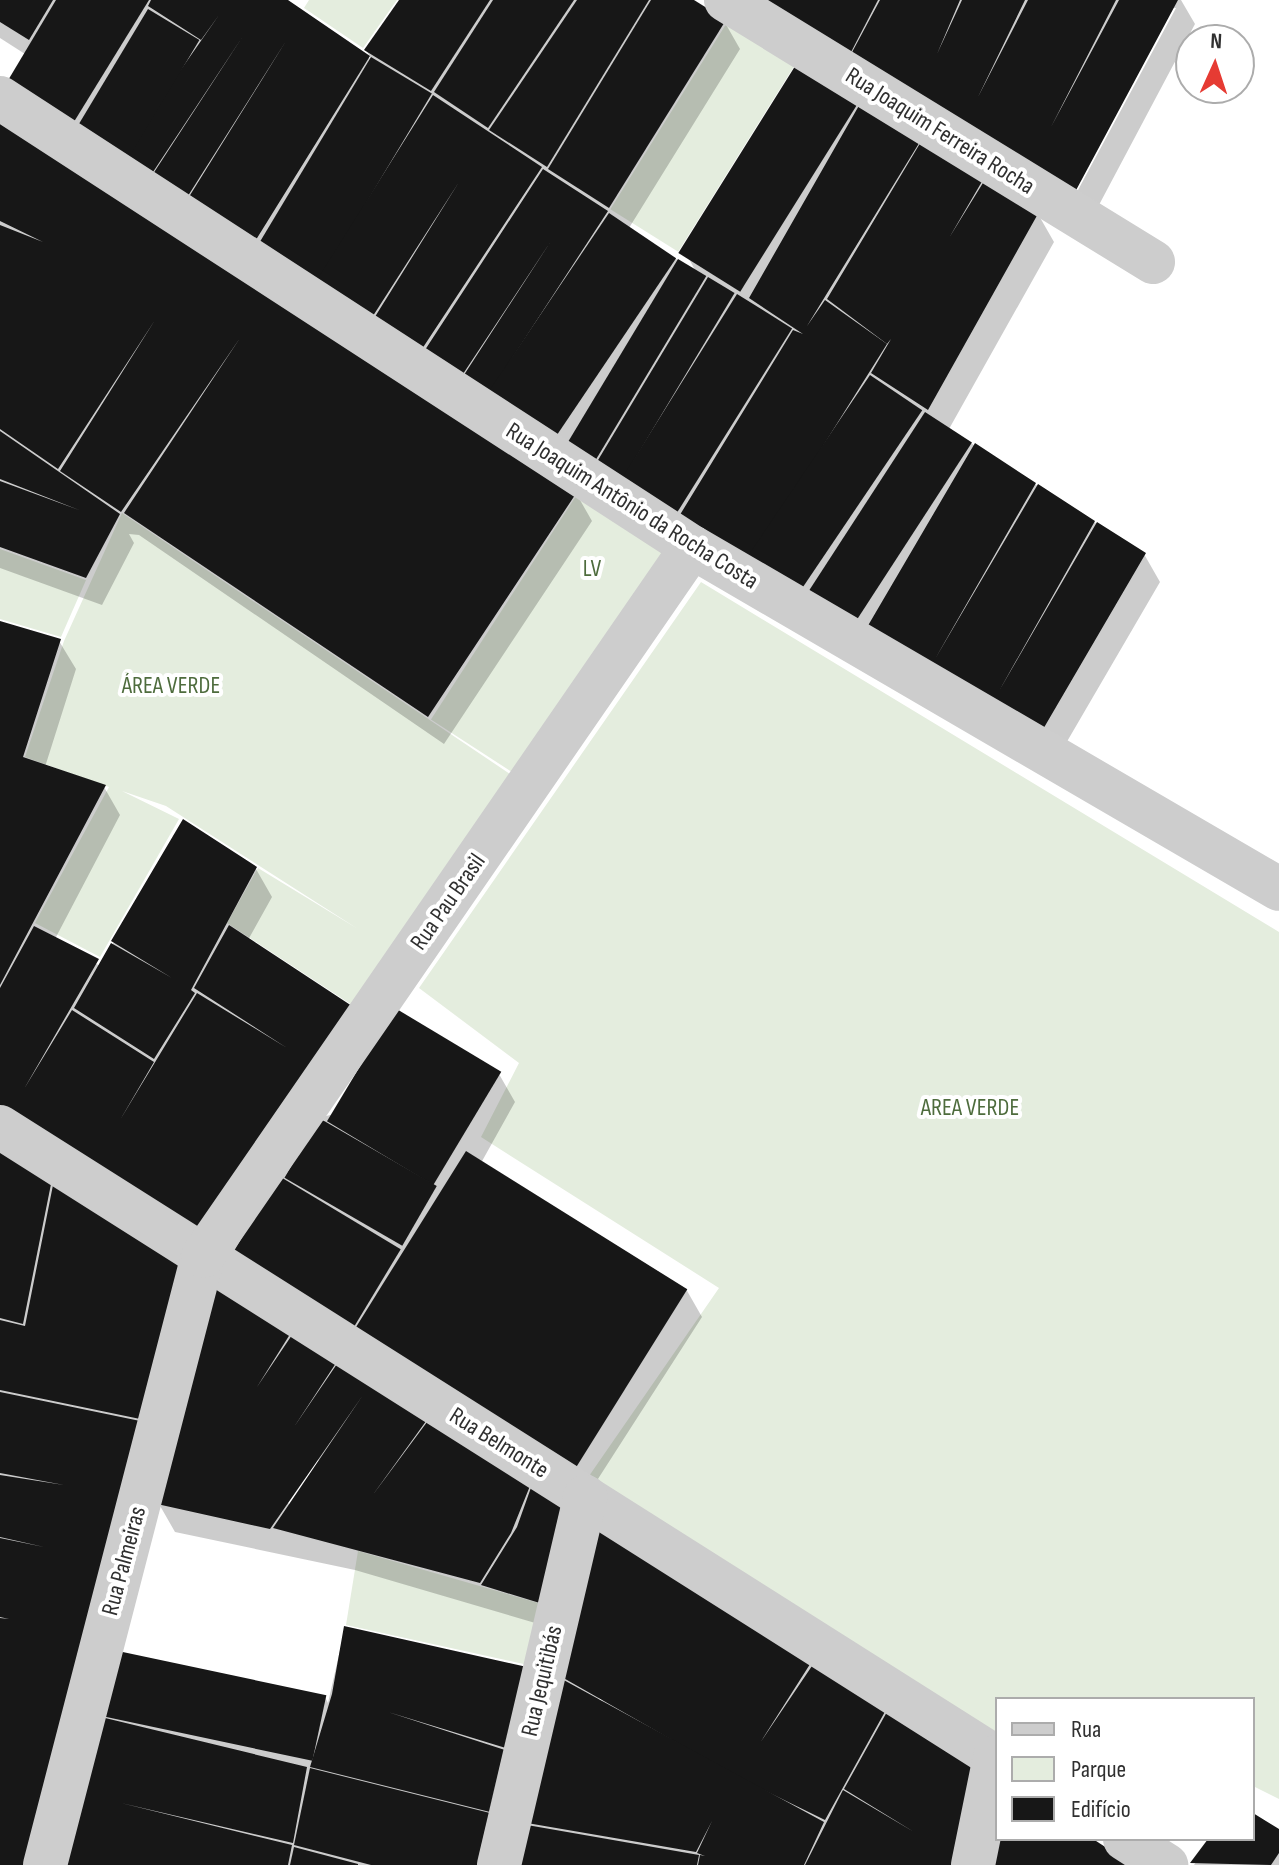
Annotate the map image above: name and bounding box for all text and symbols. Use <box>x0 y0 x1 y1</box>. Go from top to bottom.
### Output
north arrow <box>1175 24 1255 104</box>
text: N <box>1210 28 1223 55</box>
street label: Rua Joaquim Ferreira Rocha <box>840 61 1040 201</box>
street label: Rua Joaquim Antônio da Rocha Costa <box>501 416 763 596</box>
park label: LV <box>583 555 601 583</box>
park label: ÁREA VERDE <box>122 672 220 700</box>
street label: Rua Pau Brasil <box>404 848 492 956</box>
park label: AREA VERDE <box>921 1094 1019 1122</box>
street label: Rua Belmonte <box>444 1401 554 1485</box>
street label: Rua Palmeiras <box>96 1503 152 1619</box>
street label: Rua Jequitibás <box>515 1623 569 1739</box>
legend <box>995 1697 1255 1841</box>
text: Rua <box>1071 1715 1101 1744</box>
text: Parque <box>1071 1755 1126 1784</box>
text: Edifício <box>1071 1795 1131 1824</box>

